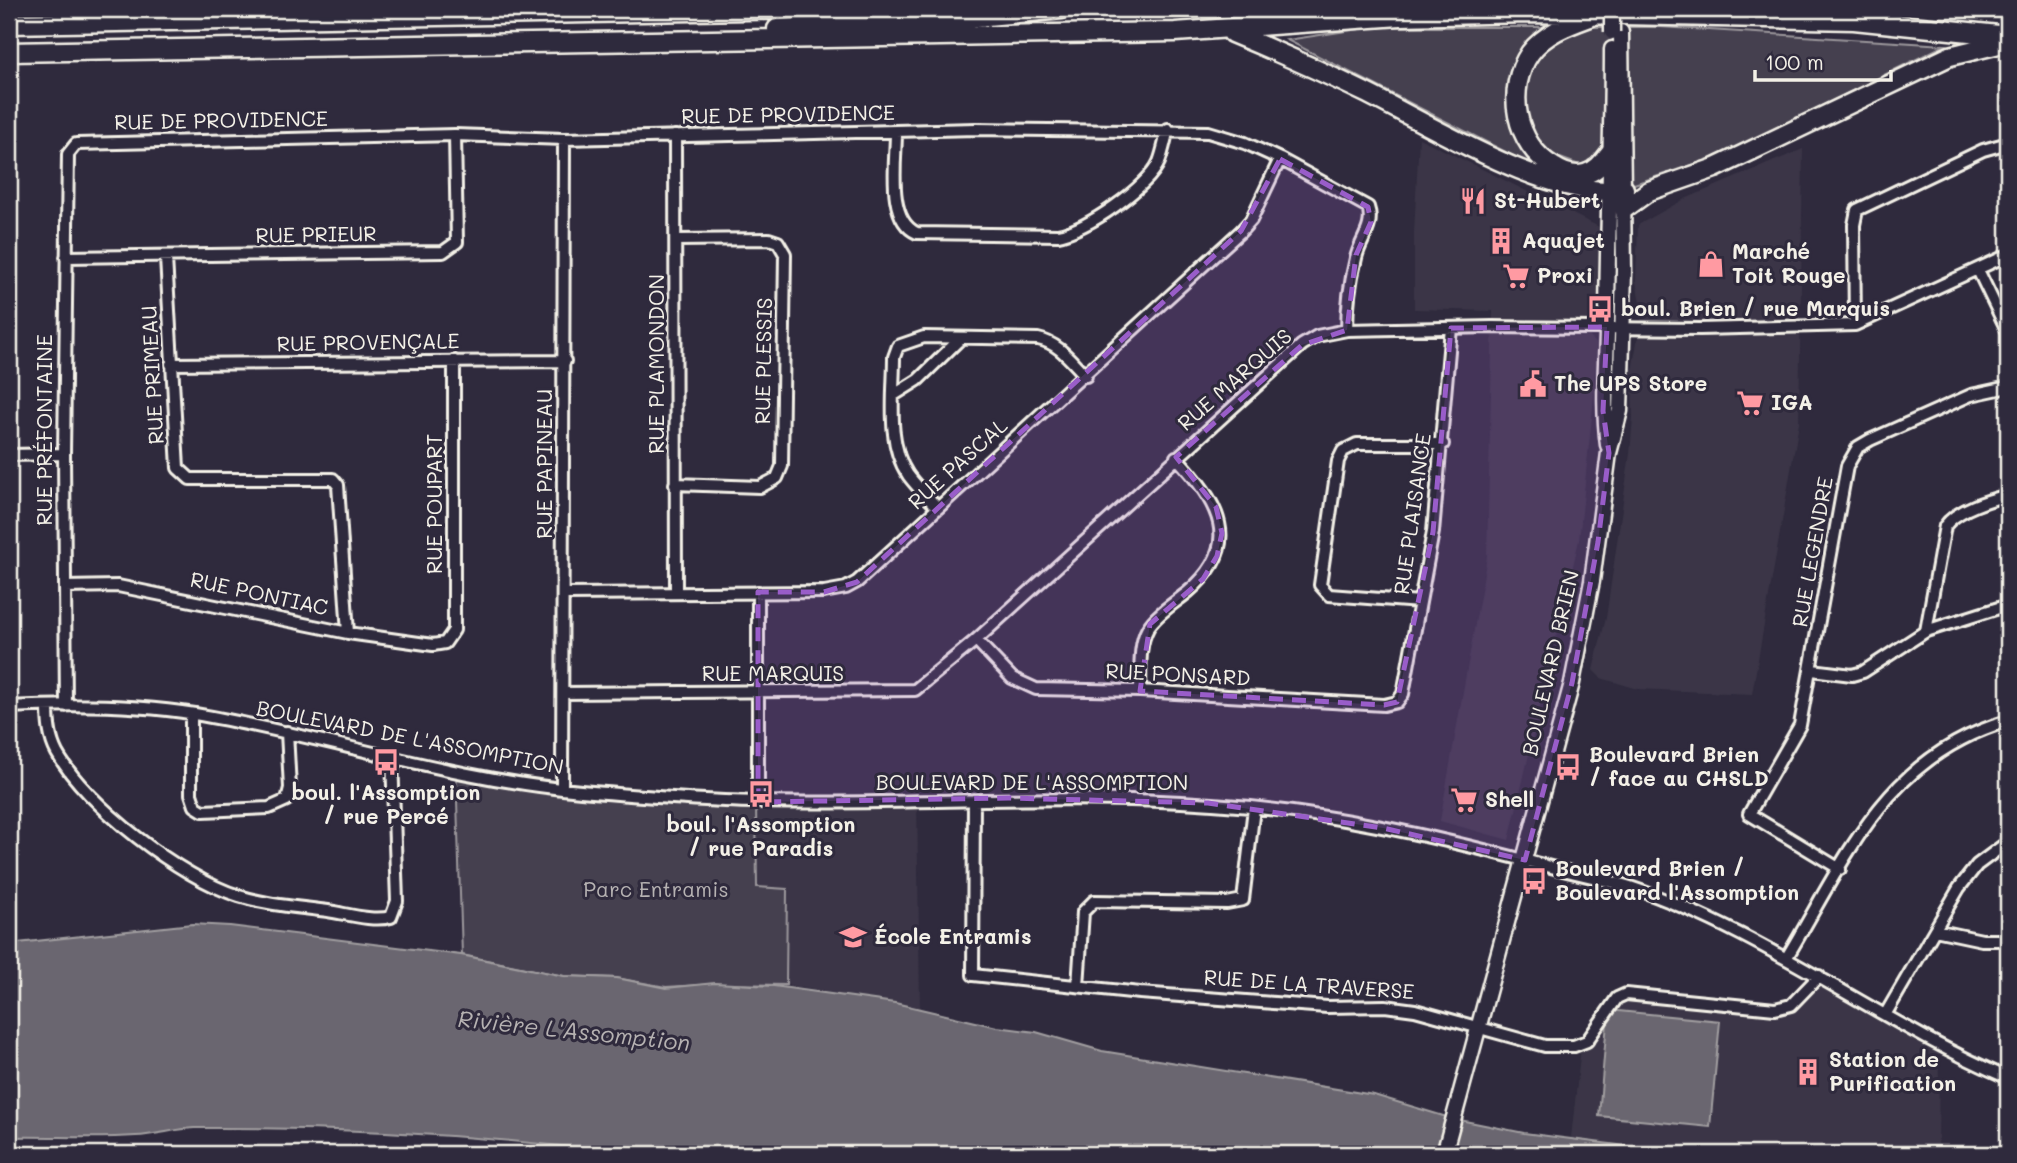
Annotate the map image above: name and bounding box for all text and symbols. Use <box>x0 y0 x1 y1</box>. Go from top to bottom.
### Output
scale bar <box>1755 38 1891 82</box>
text: 100 m <box>1765 48 1824 75</box>
street label: RUE DE PROVIDENCE <box>681 98 895 129</box>
street label: RUE DE PROVIDENCE <box>114 104 328 135</box>
restaurant icon: St-Hubert <box>1458 186 1488 216</box>
place label: St-Hubert <box>1494 186 1600 213</box>
street label: RUE PRIEUR <box>255 219 377 248</box>
building icon: Aquajet <box>1486 226 1516 256</box>
place label: Aquajet <box>1522 226 1605 253</box>
place label: Marché Toit Rouge <box>1732 237 1845 288</box>
shop icon: Marché Toit Rouge <box>1696 249 1726 279</box>
supermarket icon: Proxi <box>1501 261 1531 291</box>
place label: Proxi <box>1537 261 1593 288</box>
street label: RUE PLAMONDON <box>642 274 669 454</box>
bus stop icon: boul. Brien / rue Marquis <box>1585 294 1615 324</box>
place label: boul. Brien / rue Marquis <box>1621 294 1890 321</box>
street label: RUE PLESSIS <box>748 297 777 425</box>
street label: RUE PRIMEAU <box>134 305 169 445</box>
street label: RUE MARQUIS <box>1171 322 1297 436</box>
street label: RUE PROVENÇALE <box>276 326 460 357</box>
street label: RUE PRÉFONTAINE <box>30 334 57 526</box>
public building icon: The UPS Store <box>1518 369 1548 399</box>
place label: The UPS Store <box>1554 369 1707 396</box>
supermarket icon: IGA <box>1735 388 1765 418</box>
place label: IGA <box>1771 388 1813 415</box>
street label: RUE PAPINEAU <box>530 389 557 539</box>
street label: RUE PASCAL <box>902 411 1012 515</box>
street label: RUE PLAISANCE <box>1387 431 1436 596</box>
street label: RUE POUPART <box>420 434 447 574</box>
street label: RUE LEGENDRE <box>1785 474 1838 629</box>
street label: RUE PONTIAC <box>188 565 331 620</box>
street label: BOULEVARD BRIEN <box>1515 567 1584 758</box>
street label: RUE PONSARD <box>1105 656 1251 691</box>
street label: RUE MARQUIS <box>702 659 844 686</box>
street label: BOULEVARD DE L'ASSOMPTION <box>254 693 566 780</box>
place label: Boulevard Brien / face au CHSLD <box>1589 740 1769 791</box>
bus stop icon: boul. l'Assomption / rue Percé <box>371 747 401 777</box>
bus stop icon: Boulevard Brien / face au CHSLD <box>1553 752 1583 782</box>
street label: BOULEVARD DE L'ASSOMPTION <box>876 768 1188 795</box>
place label: boul. l'Assomption / rue Percé <box>292 778 480 829</box>
bus stop icon: boul. l'Assomption / rue Paradis <box>746 779 776 809</box>
supermarket icon: Shell <box>1449 785 1479 815</box>
place label: Shell <box>1485 785 1534 812</box>
place label: boul. l'Assomption / rue Paradis <box>667 810 855 861</box>
place label: Boulevard Brien / Boulevard l'Assomption <box>1555 854 1799 905</box>
bus stop icon: Boulevard Brien / Boulevard l'Assomption <box>1519 866 1549 896</box>
park label: Parc Entramis <box>583 875 729 902</box>
school or university icon: École Entramis <box>838 922 868 952</box>
place label: École Entramis <box>874 922 1032 949</box>
street label: RUE DE LA TRAVERSE <box>1203 963 1415 1004</box>
water label: Rivière L'Assomption <box>456 1003 692 1057</box>
place label: Station de Purification <box>1829 1045 1956 1096</box>
building icon: Station de Purification <box>1793 1057 1823 1087</box>

